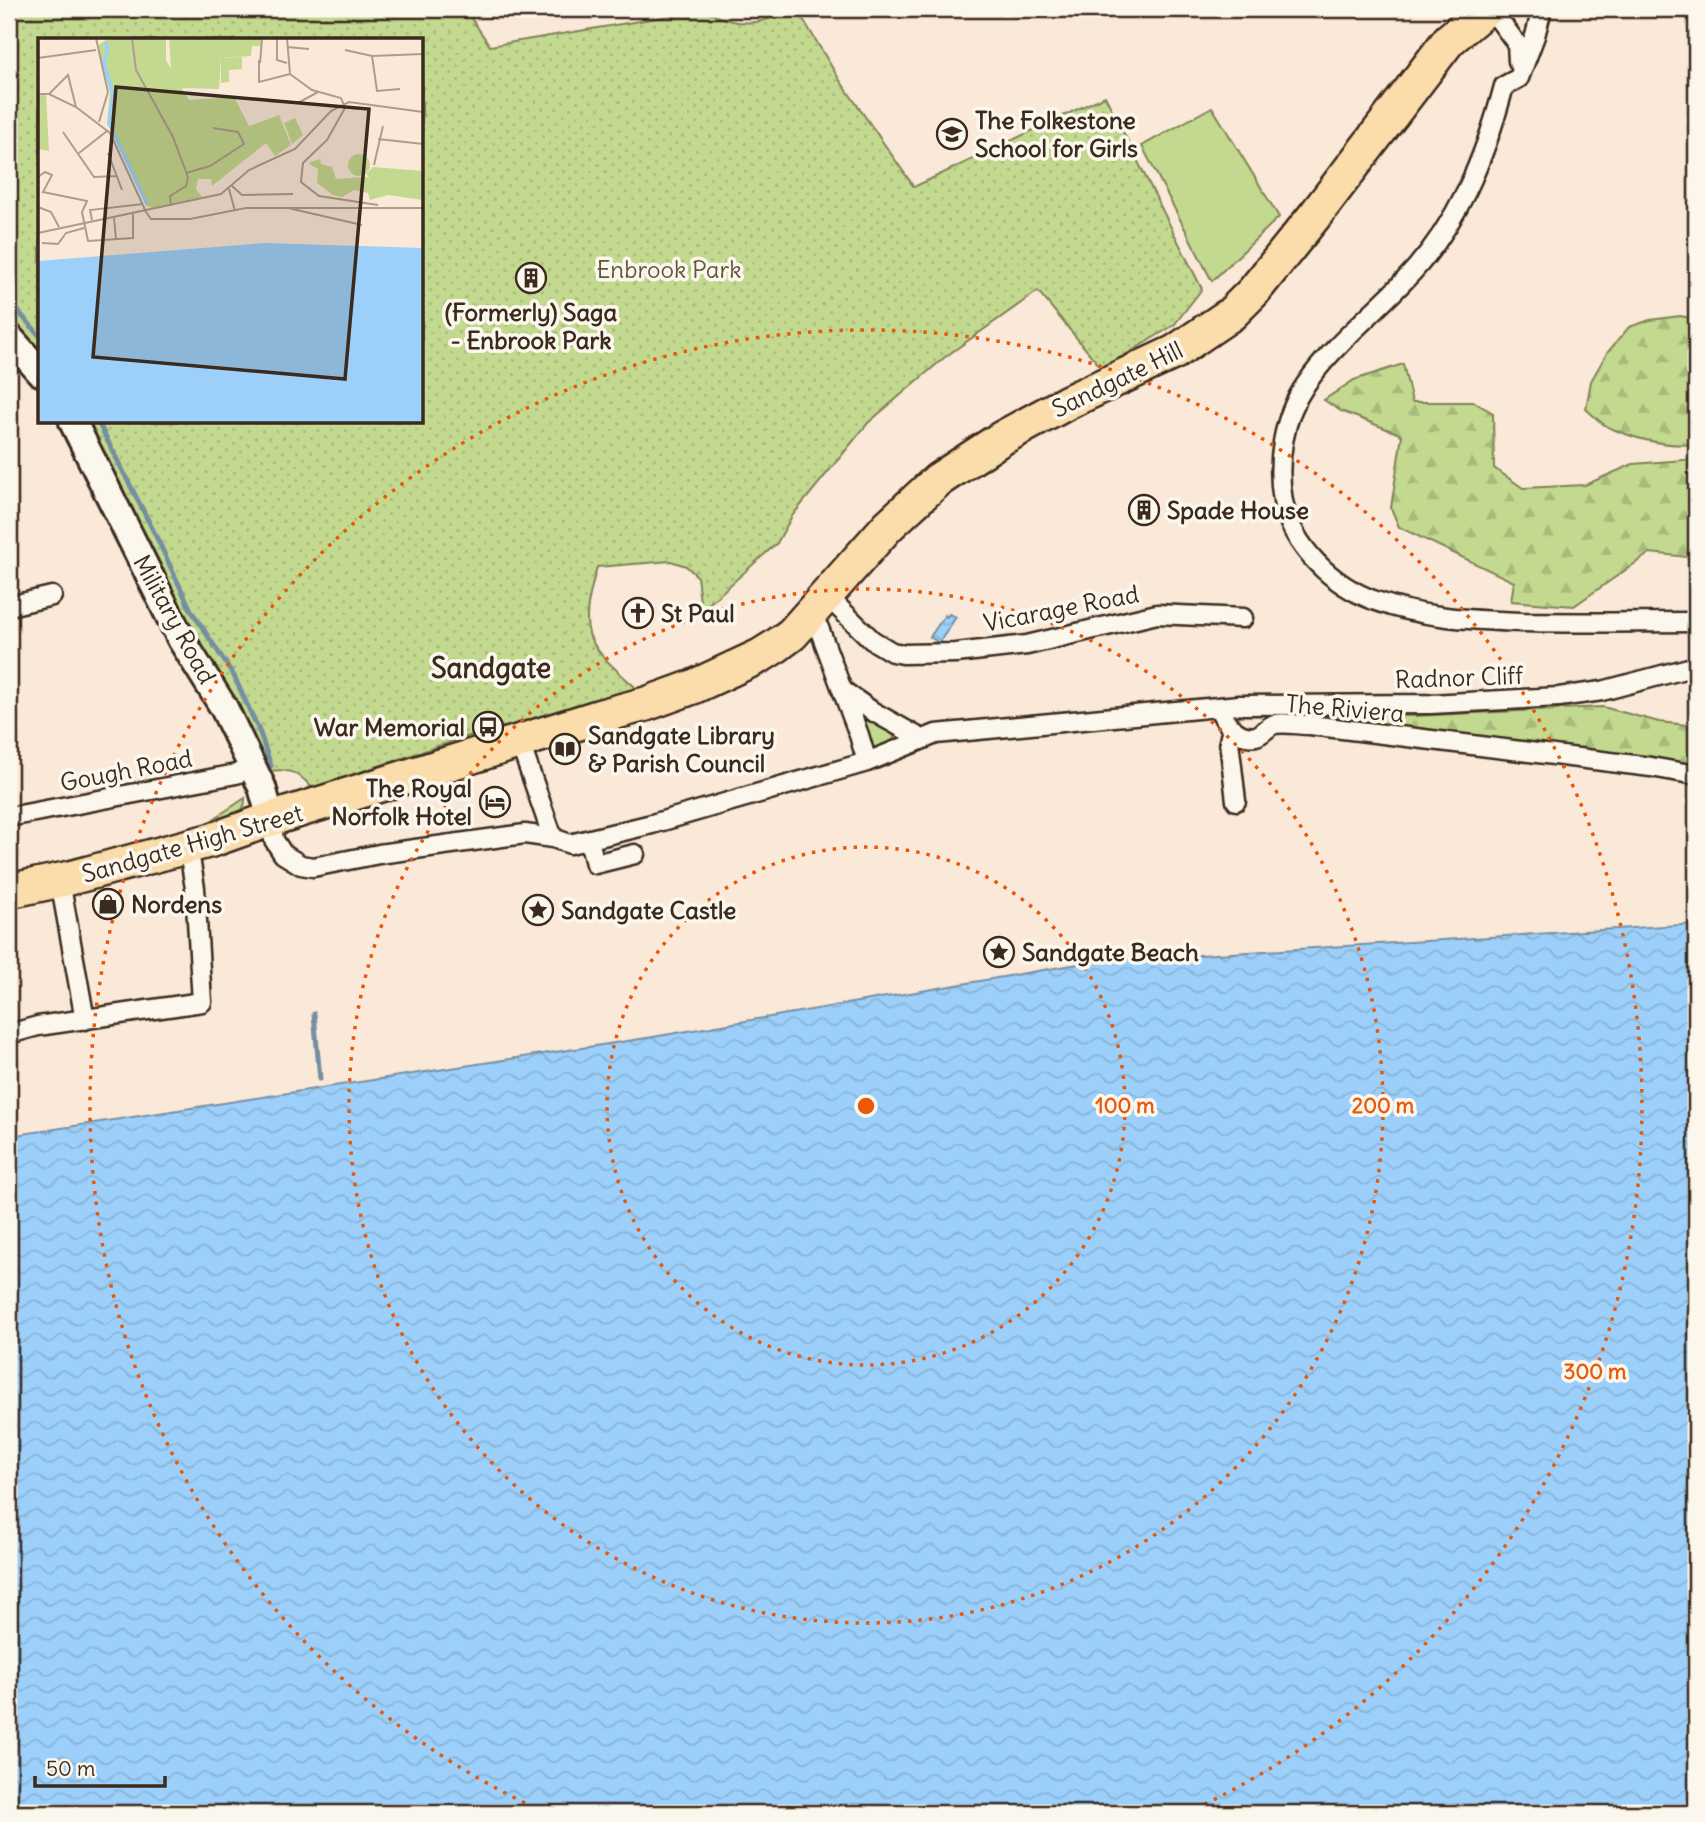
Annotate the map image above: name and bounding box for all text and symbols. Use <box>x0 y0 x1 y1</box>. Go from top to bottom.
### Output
inset map <box>38 38 424 424</box>
place label: The Folkestone School for Girls <box>975 105 1138 163</box>
school or university icon: The Folkestone School for Girls <box>935 117 969 151</box>
park label: Enbrook Park <box>596 254 742 284</box>
building icon: (Formerly) Saga - Enbrook Park <box>514 261 548 295</box>
place label: (Formerly) Saga - Enbrook Park <box>445 297 617 355</box>
street label: Sandgate Hill <box>1047 334 1187 424</box>
building icon: Spade House <box>1127 493 1161 527</box>
place label: Spade House <box>1167 495 1309 525</box>
street label: Military Road <box>127 549 223 689</box>
street label: Vicarage Road <box>981 578 1141 638</box>
church icon: St Paul <box>621 596 655 630</box>
place label: St Paul <box>661 598 735 628</box>
district label: Sandgate <box>431 650 551 686</box>
street label: Radnor Cliff <box>1395 660 1525 694</box>
street label: The Riviera <box>1284 688 1406 728</box>
bus stop icon: War Memorial <box>471 710 505 744</box>
place label: War Memorial <box>314 712 465 742</box>
place label: Sandgate Library & Parish Council <box>588 720 775 778</box>
library icon: Sandgate Library & Parish Council <box>548 732 582 766</box>
street label: Gough Road <box>57 742 195 798</box>
place label: The Royal Norfolk Hotel <box>331 773 472 831</box>
hotel icon: The Royal Norfolk Hotel <box>478 785 512 819</box>
street label: Sandgate High Street <box>78 797 306 889</box>
shop icon: Nordens <box>91 887 125 921</box>
place label: Nordens <box>131 889 222 919</box>
place icon: Sandgate Castle <box>521 893 555 927</box>
place label: Sandgate Castle <box>561 895 736 925</box>
place icon: Sandgate Beach <box>982 935 1016 969</box>
place label: Sandgate Beach <box>1022 937 1199 967</box>
text: 100 m <box>1095 1092 1155 1119</box>
text: 200 m <box>1352 1092 1415 1119</box>
centre of rings <box>854 1094 878 1118</box>
text: 300 m <box>1564 1358 1627 1385</box>
scale bar <box>35 1745 164 1789</box>
text: 50 m <box>46 1755 95 1782</box>

